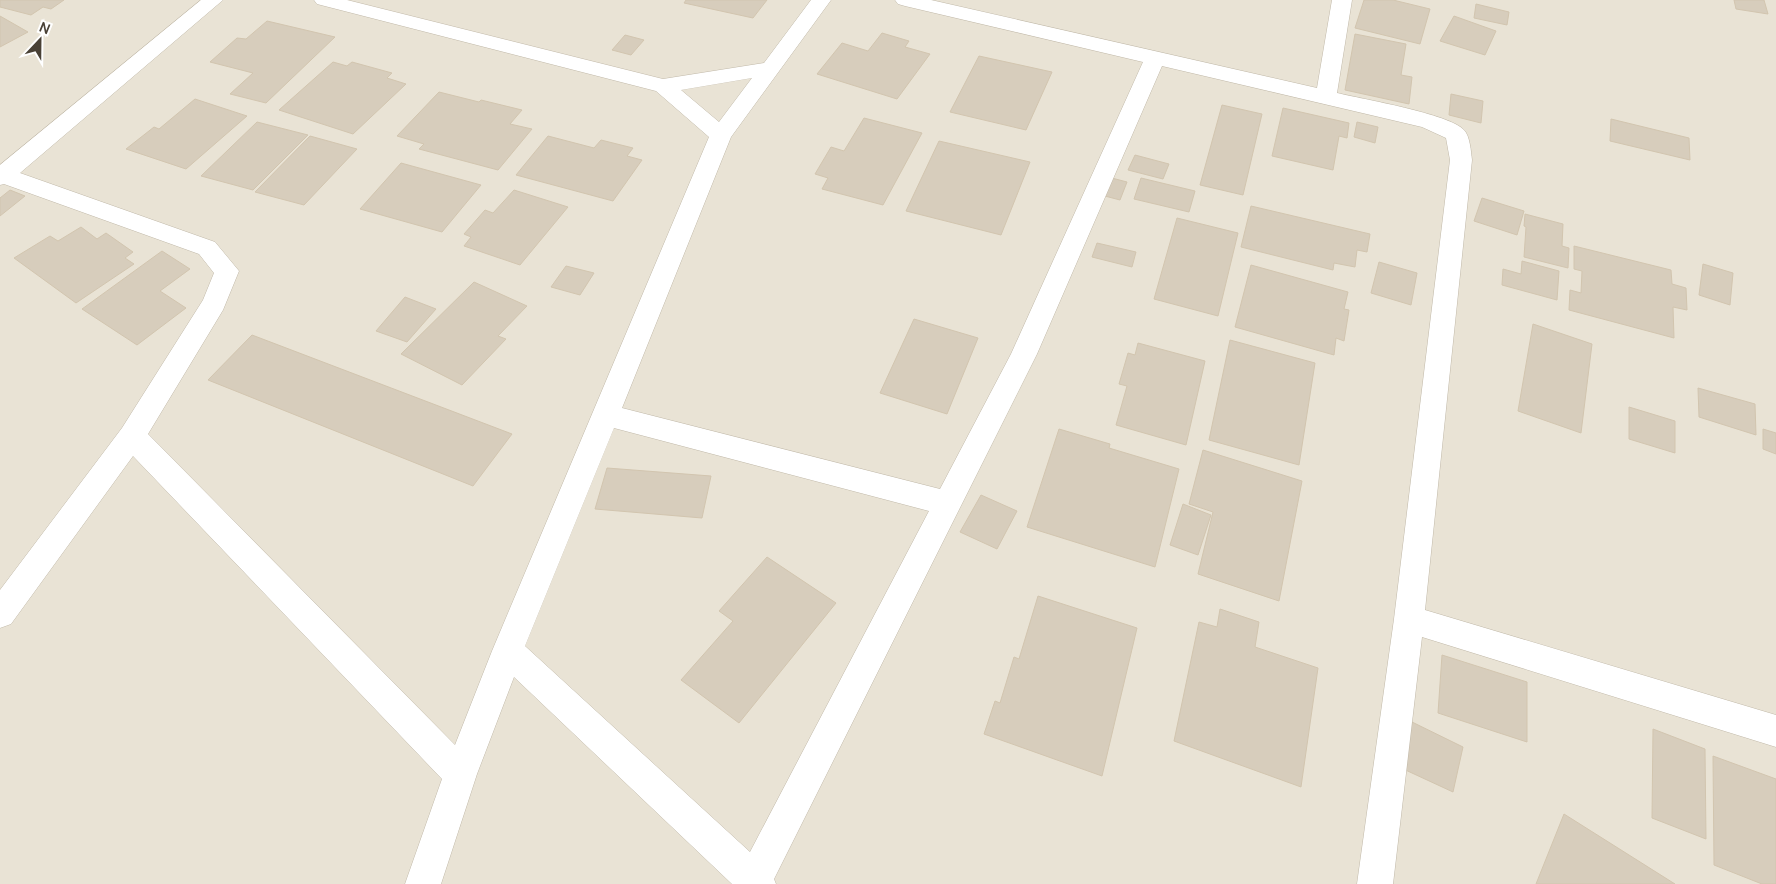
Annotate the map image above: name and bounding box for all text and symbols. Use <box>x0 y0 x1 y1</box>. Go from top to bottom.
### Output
north arrow <box>15 15 65 65</box>
text: N <box>37 17 53 38</box>

